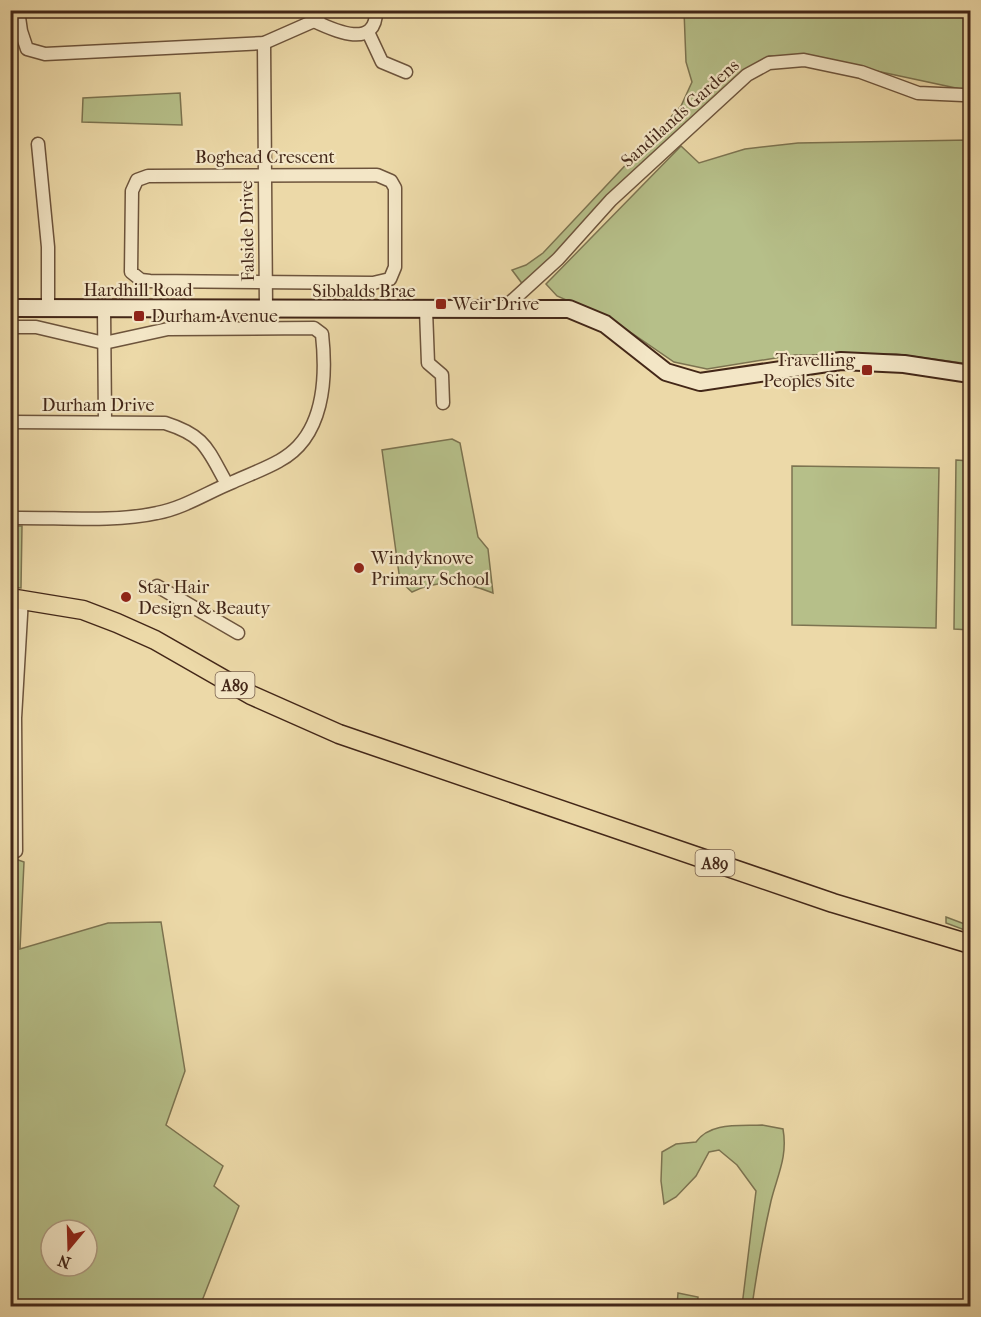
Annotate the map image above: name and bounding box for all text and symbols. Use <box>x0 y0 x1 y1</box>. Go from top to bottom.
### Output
street label: Sandilands Gardens <box>617 55 744 172</box>
street label: Boghead Crescent <box>195 147 336 168</box>
street label: Falside Drive <box>236 180 259 282</box>
street label: Hardhill Road <box>83 280 193 301</box>
street label: Sibbalds Brae <box>312 281 416 302</box>
place label: Weir Drive <box>452 294 539 315</box>
marker: Weir Drive <box>434 297 448 311</box>
place label: Durham Avenue <box>151 306 278 327</box>
marker: Durham Avenue <box>132 309 146 323</box>
place label: Travelling Peoples Site <box>763 350 855 392</box>
marker: Travelling Peoples Site <box>860 363 874 377</box>
street label: Durham Drive <box>42 395 154 416</box>
place label: Windyknowe Primary School <box>370 548 490 590</box>
marker: Windyknowe Primary School <box>352 561 366 575</box>
place label: Star Hair Design & Beauty <box>138 577 272 619</box>
marker: Star Hair Design & Beauty <box>119 590 133 604</box>
road number: A89 <box>216 672 254 698</box>
road number: A89 <box>696 850 734 876</box>
north arrow <box>39 1218 99 1278</box>
text: N <box>55 1250 73 1273</box>

